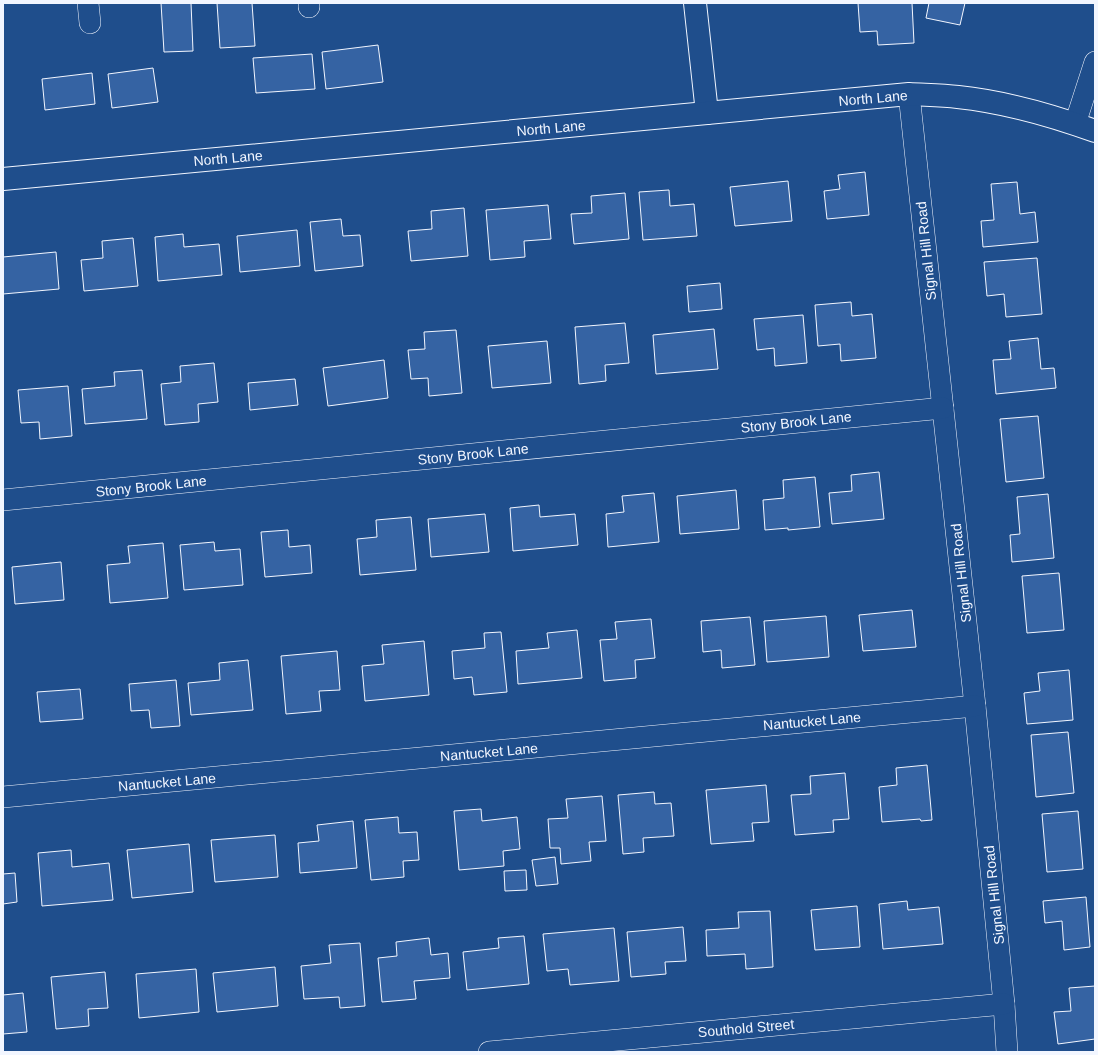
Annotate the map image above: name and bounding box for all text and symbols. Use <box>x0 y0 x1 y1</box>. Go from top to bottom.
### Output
street label: North Lane <box>838 87 908 109</box>
street label: North Lane <box>516 117 586 139</box>
street label: North Lane <box>193 147 263 169</box>
street label: Signal Hill Road <box>913 201 939 301</box>
street label: Stony Brook Lane <box>740 408 852 436</box>
street label: Stony Brook Lane <box>417 440 529 468</box>
street label: Stony Brook Lane <box>95 472 207 500</box>
street label: Signal Hill Road <box>948 523 974 623</box>
street label: Nantucket Lane <box>762 709 862 733</box>
street label: Nantucket Lane <box>439 740 539 764</box>
street label: Nantucket Lane <box>117 770 217 794</box>
street label: Signal Hill Road <box>981 845 1007 945</box>
street label: Southold Street <box>697 1016 795 1040</box>

